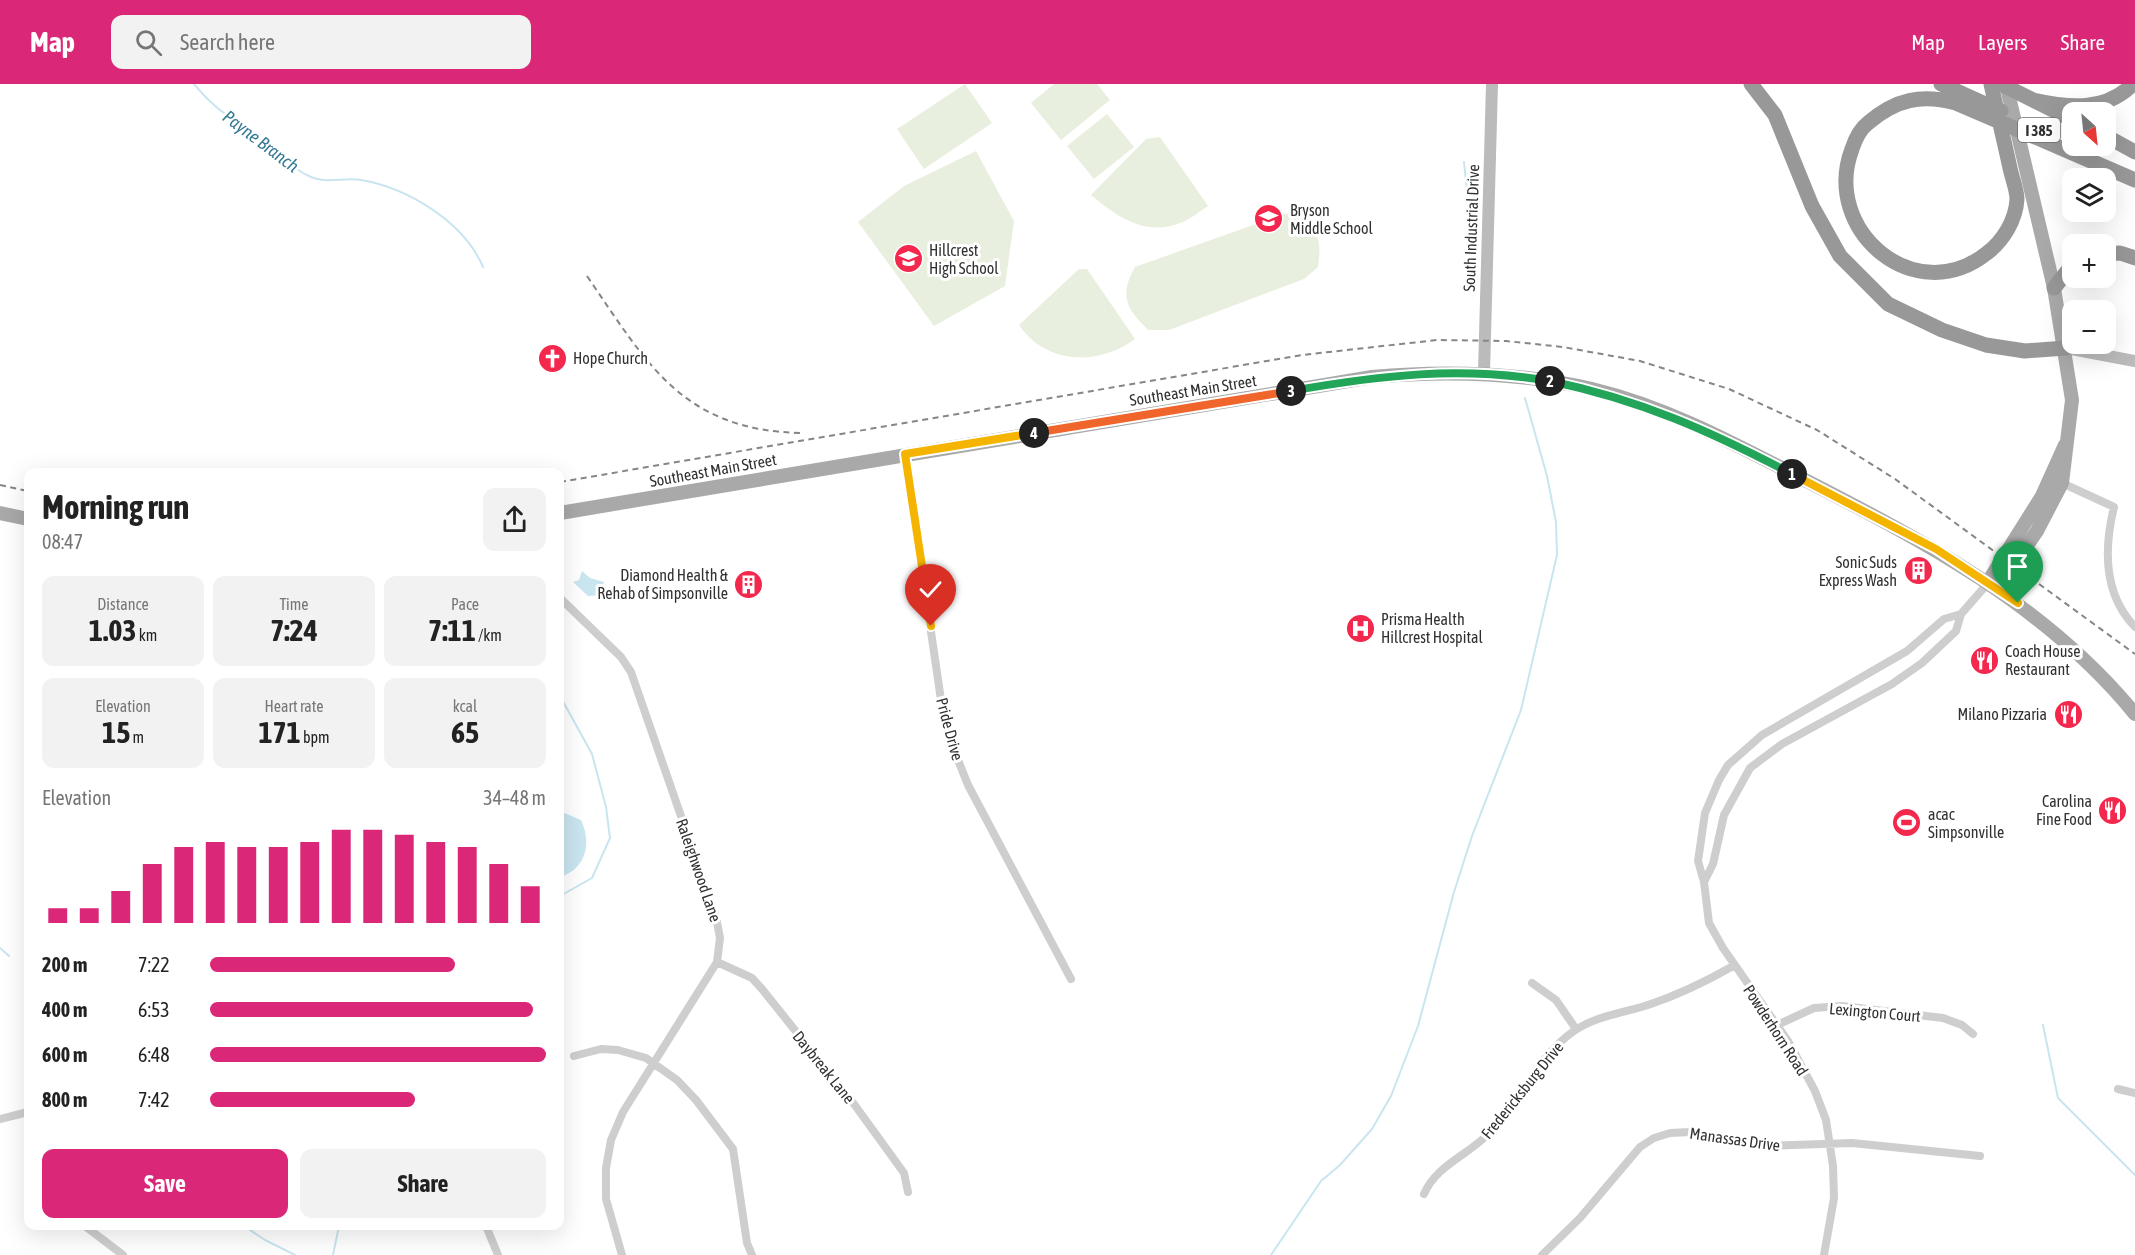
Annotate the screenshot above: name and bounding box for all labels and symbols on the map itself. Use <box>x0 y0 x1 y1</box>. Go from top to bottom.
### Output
north arrow <box>2062 102 2116 156</box>
water label: Payne Branch <box>219 106 303 177</box>
road number: I 385 <box>2018 118 2060 142</box>
street label: South Industrial Drive <box>1460 164 1482 292</box>
place label: Bryson Middle School <box>1290 201 1374 237</box>
school or university icon: Bryson Middle School <box>1253 203 1285 235</box>
place label: Hillcrest High School <box>929 241 999 278</box>
school or university icon: Hillcrest High School <box>892 243 924 275</box>
church icon: Hope Church <box>536 342 568 374</box>
place label: Hope Church <box>573 349 648 368</box>
pin: 2 <box>1535 366 1565 396</box>
street label: Southeast Main Street <box>1128 371 1258 409</box>
pin: 3 <box>1276 376 1306 406</box>
pin: 4 <box>1019 418 1049 448</box>
street label: Southeast Main Street <box>648 450 778 490</box>
pin: 1 <box>1777 459 1807 489</box>
pin <box>1992 541 2043 603</box>
place label: Sonic Suds Express Wash <box>1819 553 1897 590</box>
building icon: Sonic Suds Express Wash <box>1902 555 1934 587</box>
pin <box>905 564 956 626</box>
place label: Diamond Health & Rehab of Simpsonville <box>597 566 729 603</box>
building icon: Diamond Health & Rehab of Simpsonville <box>733 568 765 600</box>
place label: Prisma Health Hillcrest Hospital <box>1381 610 1483 647</box>
hospital icon: Prisma Health Hillcrest Hospital <box>1344 612 1376 644</box>
place label: Coach House Restaurant <box>2005 642 2081 678</box>
restaurant icon: Coach House Restaurant <box>1968 644 2000 676</box>
street label: Pride Drive <box>933 696 967 762</box>
restaurant icon: Milano Pizzaria <box>2052 698 2084 730</box>
place label: Milano Pizzaria <box>1957 705 2047 723</box>
place label: Carolina Fine Food <box>2036 792 2092 828</box>
restaurant icon: Carolina Fine Food <box>2097 794 2129 826</box>
place label: acac Simpsonville <box>1928 805 2004 842</box>
sports icon: acac Simpsonville <box>1891 807 1923 839</box>
street label: Raleighwood Lane <box>672 816 725 924</box>
street label: Powderhorn Road <box>1740 981 1812 1079</box>
street label: Lexington Court <box>1828 999 1922 1026</box>
street label: Daybreak Lane <box>789 1027 859 1107</box>
street label: Fredericksburg Drive <box>1477 1038 1567 1143</box>
street label: Manassas Drive <box>1689 1124 1781 1154</box>

